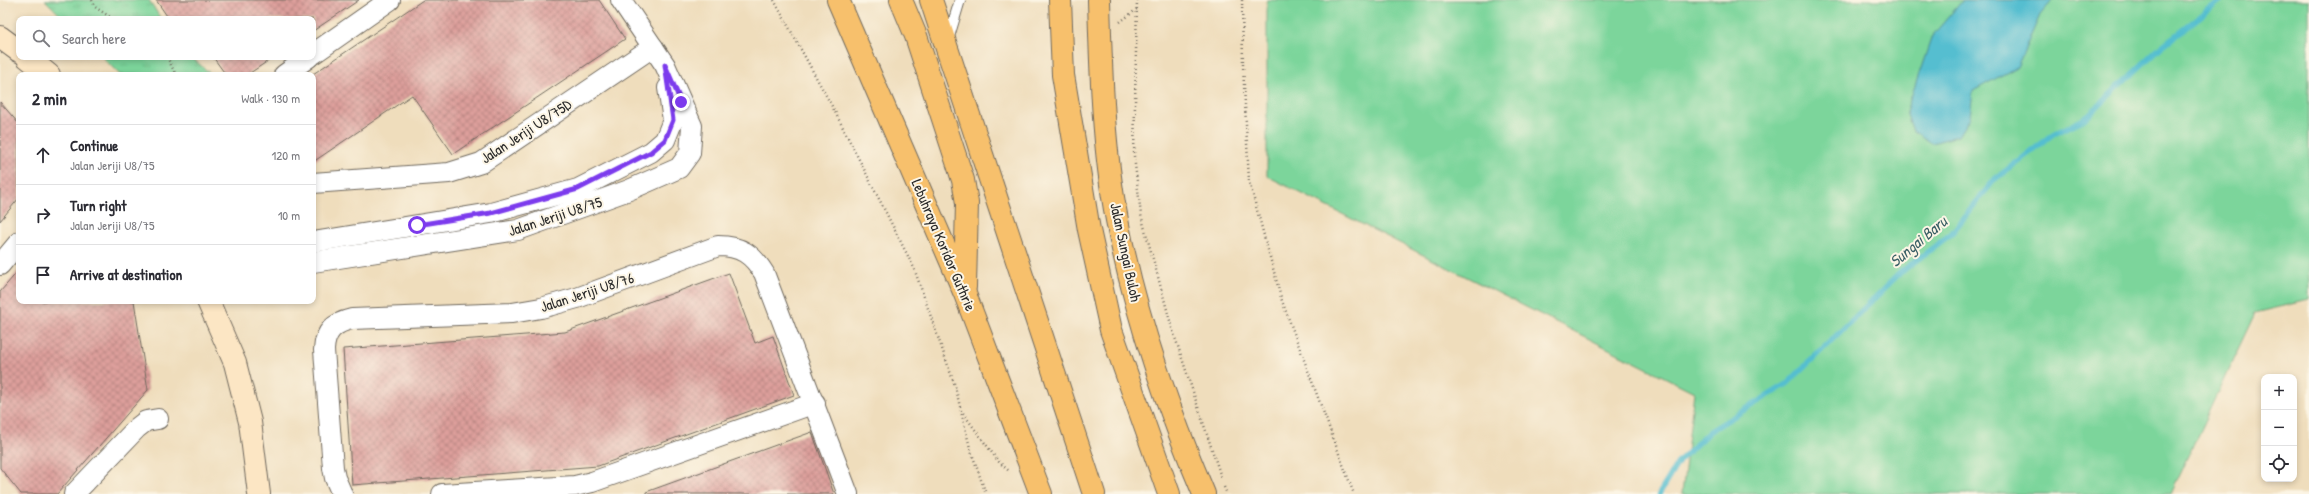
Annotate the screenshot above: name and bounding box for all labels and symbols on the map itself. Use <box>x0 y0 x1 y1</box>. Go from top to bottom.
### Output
street label: Jalan Jeriji U8/75D <box>476 93 576 168</box>
route end <box>672 93 690 111</box>
street label: Lebuhraya Koridor Guthrie <box>907 176 981 314</box>
street label: Jalan Jeriji U8/75 <box>505 191 605 241</box>
street label: Jalan Sungai Buloh <box>1105 201 1147 303</box>
water label: Sungai Baru <box>1885 210 1953 271</box>
route start <box>408 216 426 234</box>
street label: Jalan Jeriji U8/76 <box>538 267 636 317</box>

